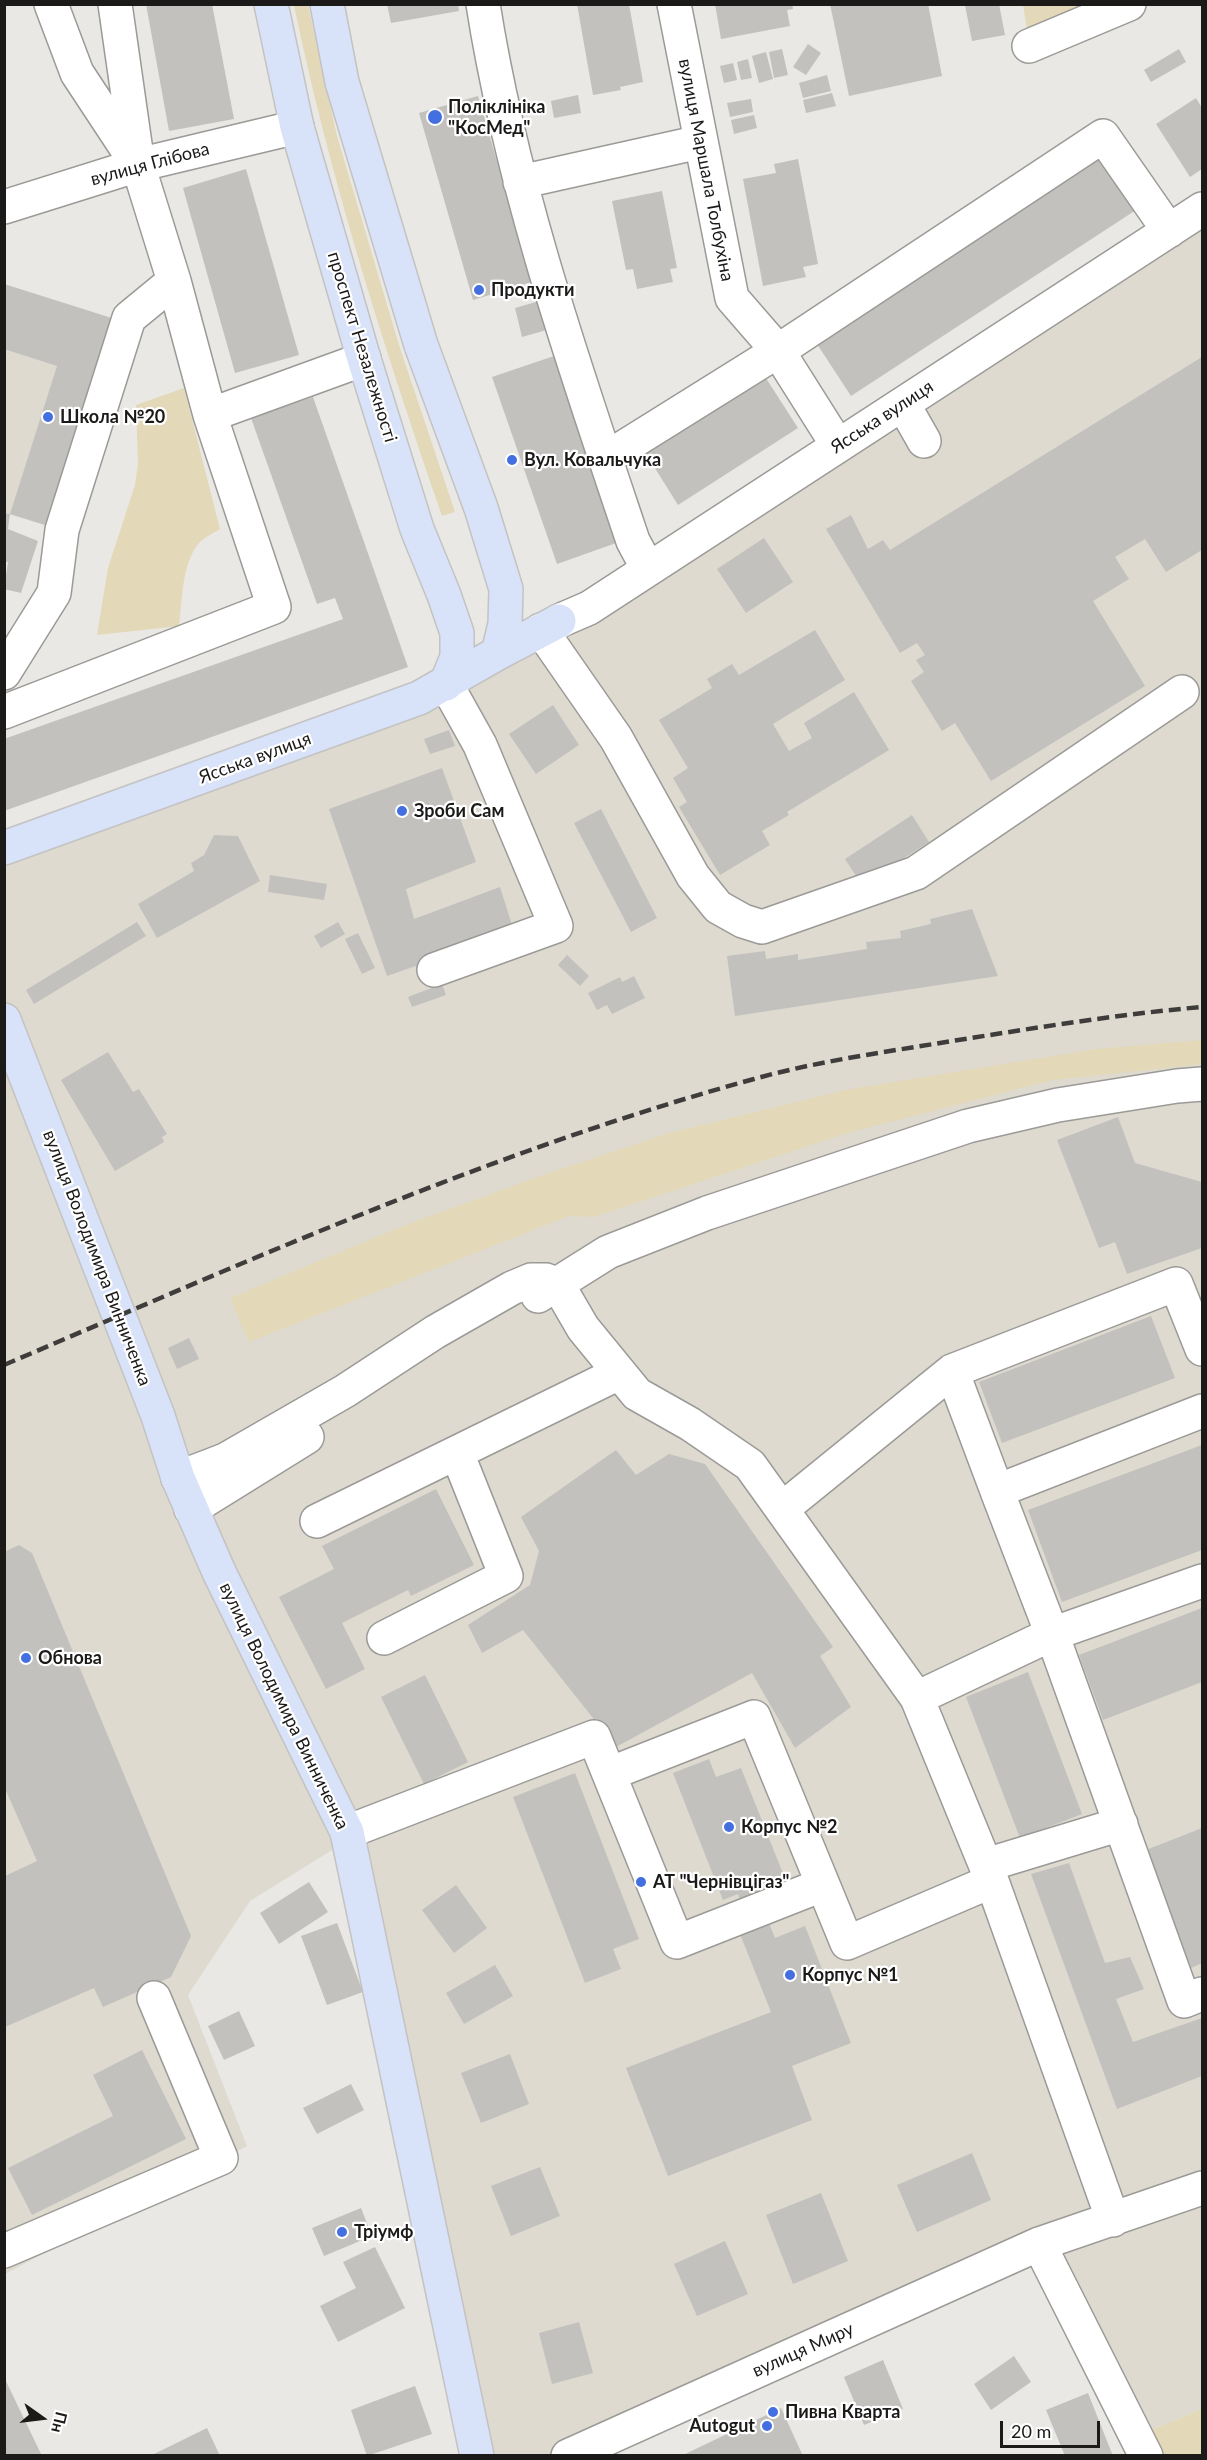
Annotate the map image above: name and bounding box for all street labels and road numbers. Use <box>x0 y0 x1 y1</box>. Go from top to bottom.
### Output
street label: вулиця Маршала Толбухіна <box>674 57 738 283</box>
street label: вулиця Глібова <box>88 138 212 190</box>
street label: проспект Незалежності <box>323 249 401 445</box>
street label: Ясська вулиця <box>827 376 937 458</box>
street label: Ясська вулиця <box>196 728 314 788</box>
street label: вулиця Володимира Винниченка <box>38 1127 156 1389</box>
street label: вулиця Володимира Винниченка <box>215 1579 353 1833</box>
street label: вулиця Миру <box>749 2318 857 2382</box>

